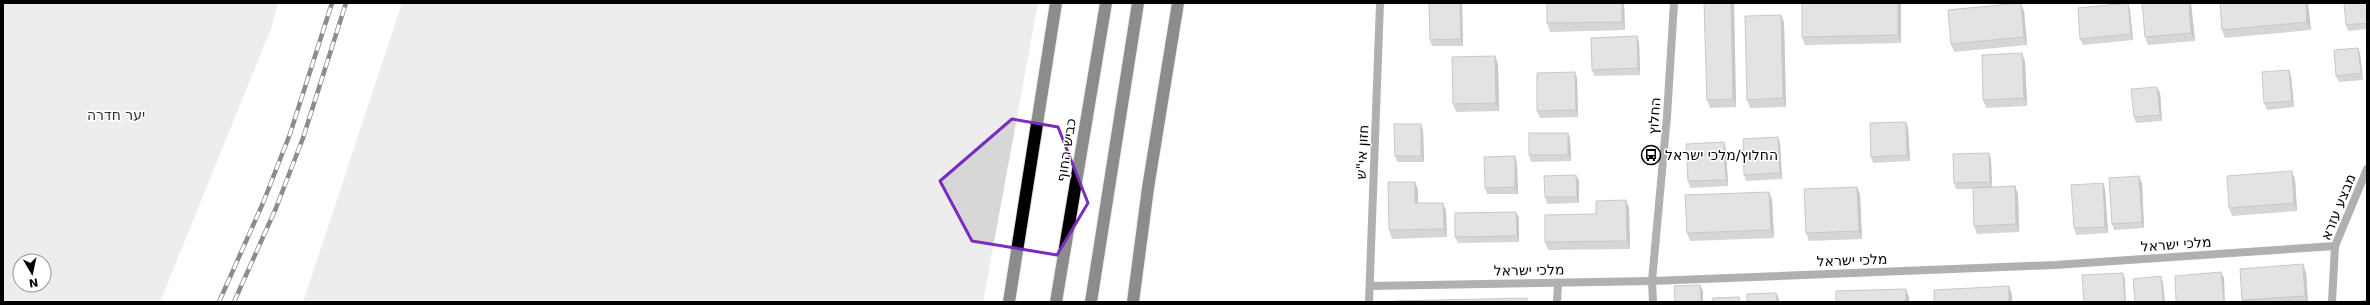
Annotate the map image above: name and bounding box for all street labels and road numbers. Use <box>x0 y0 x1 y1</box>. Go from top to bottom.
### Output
street label: החלוץ <box>1645 97 1663 135</box>
street label: כביש החוף <box>1053 117 1079 183</box>
street label: חזון אי"ש <box>1353 124 1371 180</box>
street label: מבצע עזרא <box>2317 172 2359 242</box>
street label: מלכי ישראל <box>2140 234 2212 254</box>
street label: מלכי ישראל <box>1816 251 1888 269</box>
street label: מלכי ישראל <box>1494 261 1564 279</box>

